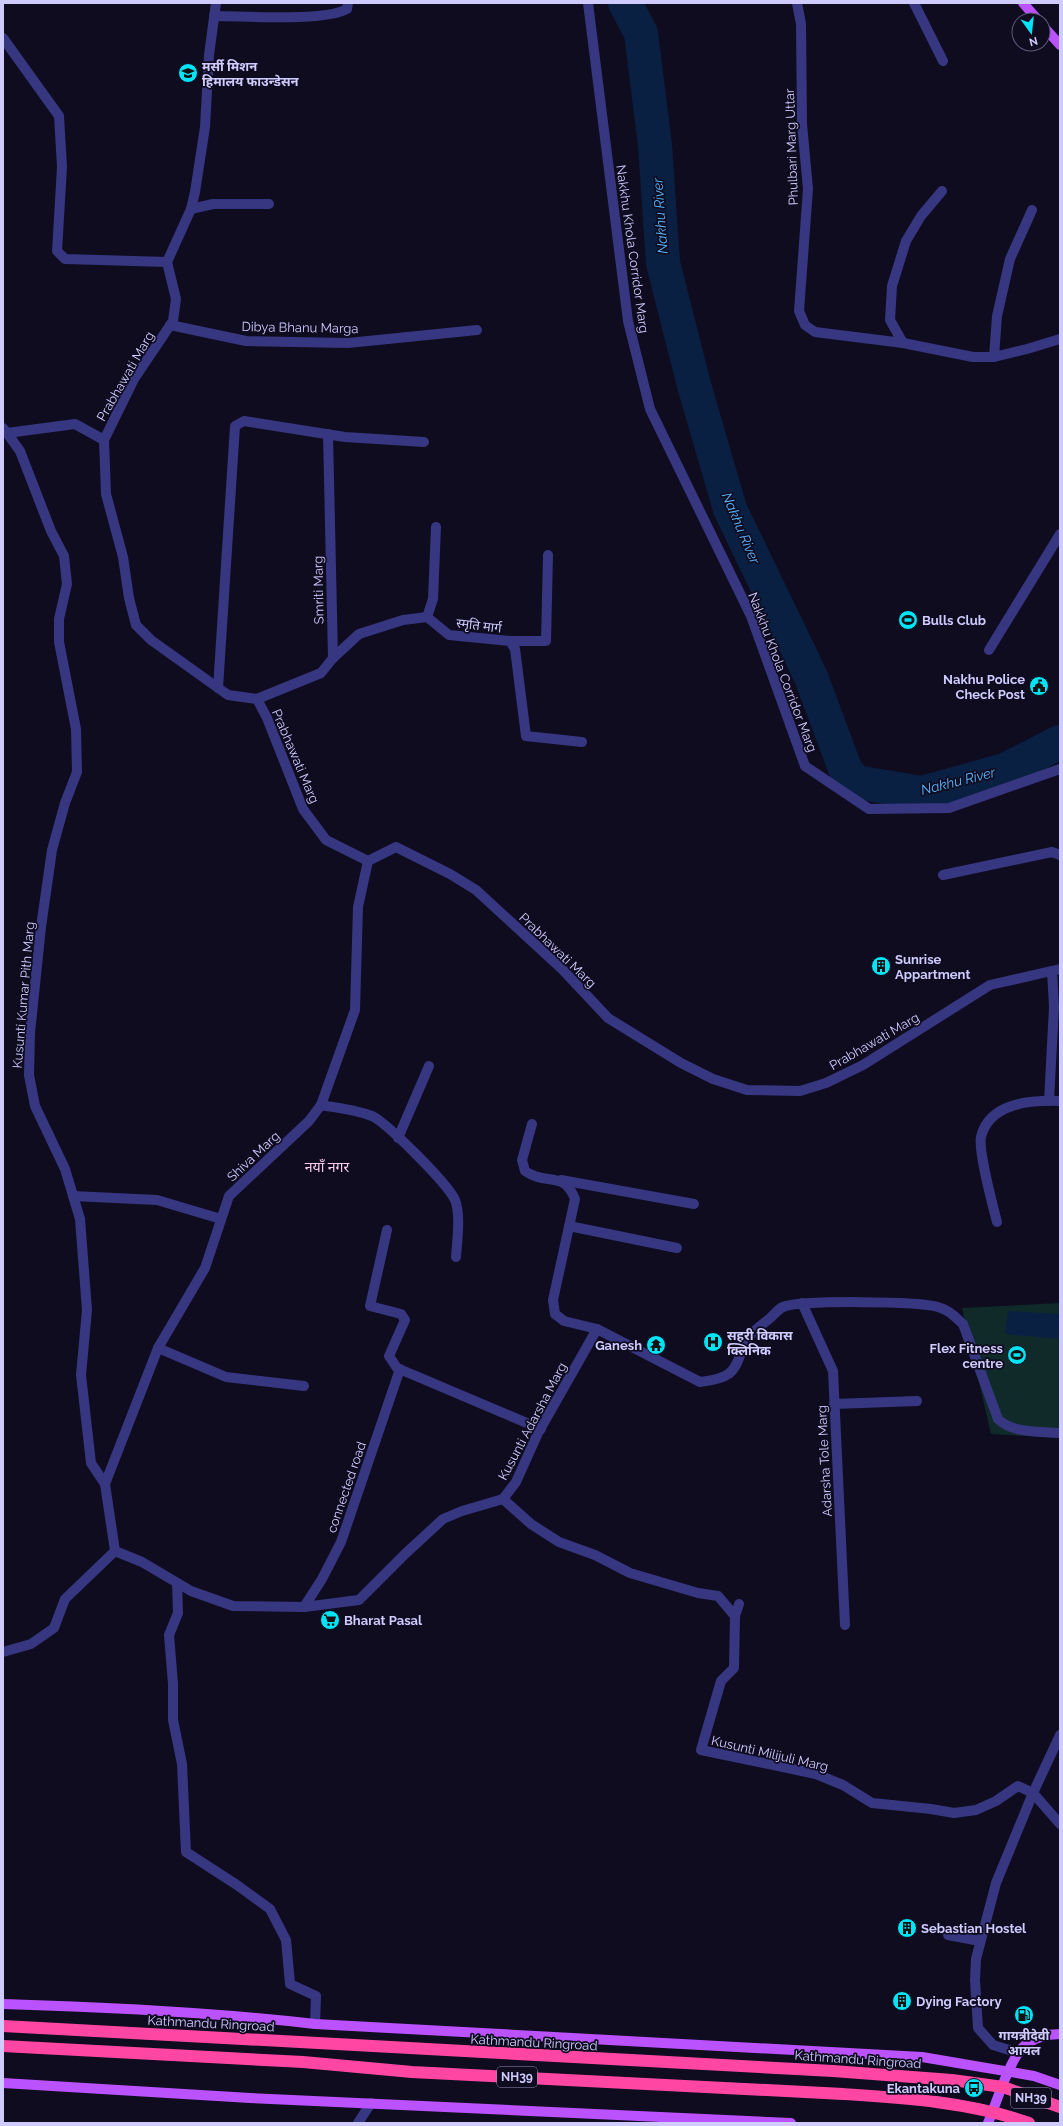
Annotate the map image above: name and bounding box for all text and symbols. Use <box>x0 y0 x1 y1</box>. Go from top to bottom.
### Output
north arrow <box>1011 12 1051 52</box>
text: N <box>1028 34 1039 49</box>
place label: मर्सी मिशन हिमालय फाउन्डेसन <box>202 59 300 89</box>
school or university icon: मर्सी मिशन हिमालय फाउन्डेसन <box>177 62 199 84</box>
street label: Phulbari Marg Uttar <box>782 88 801 206</box>
street label: Nakkhu Khola Corridor Marg <box>613 164 652 334</box>
water label: Nakhu River <box>649 176 671 255</box>
street label: Dibya Bhanu Marga <box>241 319 359 336</box>
street label: Prabhawati Marg <box>94 329 157 424</box>
water label: Nakhu River <box>719 490 764 567</box>
street label: Smriti Marg <box>310 556 327 624</box>
street label: Nakkhu Khola Corridor Marg <box>745 590 820 754</box>
sports icon: Bulls Club <box>897 609 919 631</box>
place label: Bulls Club <box>922 613 986 628</box>
street label: स्मृति मार्ग <box>455 615 503 636</box>
place label: Nakhu Police Check Post <box>943 672 1025 702</box>
public building icon: Nakhu Police Check Post <box>1028 675 1050 697</box>
street label: Prabhawati Marg <box>269 707 322 806</box>
water label: Nakhu River <box>919 764 998 798</box>
street label: Prabhawati Marg <box>516 910 599 991</box>
street label: Kusunti Kumar Pith Marg <box>10 921 37 1069</box>
place label: Sunrise Appartment <box>895 952 970 982</box>
building icon: Sunrise Appartment <box>870 955 892 977</box>
street label: Prabhawati Marg <box>827 1010 922 1073</box>
street label: Shiva Marg <box>224 1128 283 1184</box>
district label: नयाँ नगर <box>305 1158 350 1175</box>
place label: सहरी विकास क्लिनिक <box>727 1328 793 1358</box>
hospital icon: सहरी विकास क्लिनिक <box>702 1331 724 1353</box>
temple icon: Ganesh <box>645 1334 667 1356</box>
place label: Ganesh <box>595 1338 642 1353</box>
place label: Flex Fitness centre <box>930 1341 1004 1371</box>
sports icon: Flex Fitness centre <box>1006 1344 1028 1366</box>
street label: Kusunti Adarsha Marg <box>495 1360 570 1483</box>
street label: Adarsha Tole Marg <box>814 1405 835 1517</box>
street label: connected road <box>324 1440 369 1535</box>
supermarket icon: Bharat Pasal <box>319 1609 341 1631</box>
place label: Bharat Pasal <box>344 1613 423 1628</box>
street label: Kusunti Milijuli Marg <box>710 1733 830 1774</box>
building icon: Sebastian Hostel <box>896 1917 918 1939</box>
place label: Sebastian Hostel <box>921 1921 1027 1936</box>
building icon: Dying Factory <box>891 1990 913 2012</box>
place label: Dying Factory <box>916 1994 1002 2009</box>
fuel station icon: गायत्रीदेवी आयल <box>1013 2004 1035 2026</box>
street label: Kathmandu Ringroad <box>147 2013 275 2034</box>
place label: गायत्रीदेवी आयल <box>999 2028 1051 2058</box>
street label: Kathmandu Ringroad <box>470 2032 598 2053</box>
street label: Kathmandu Ringroad <box>794 2048 922 2071</box>
road number: NH39 <box>497 2067 537 2087</box>
bus stop icon: Ekantakuna <box>963 2077 985 2099</box>
place label: Ekantakuna <box>887 2081 961 2096</box>
road number: NH39 <box>1011 2088 1051 2108</box>

